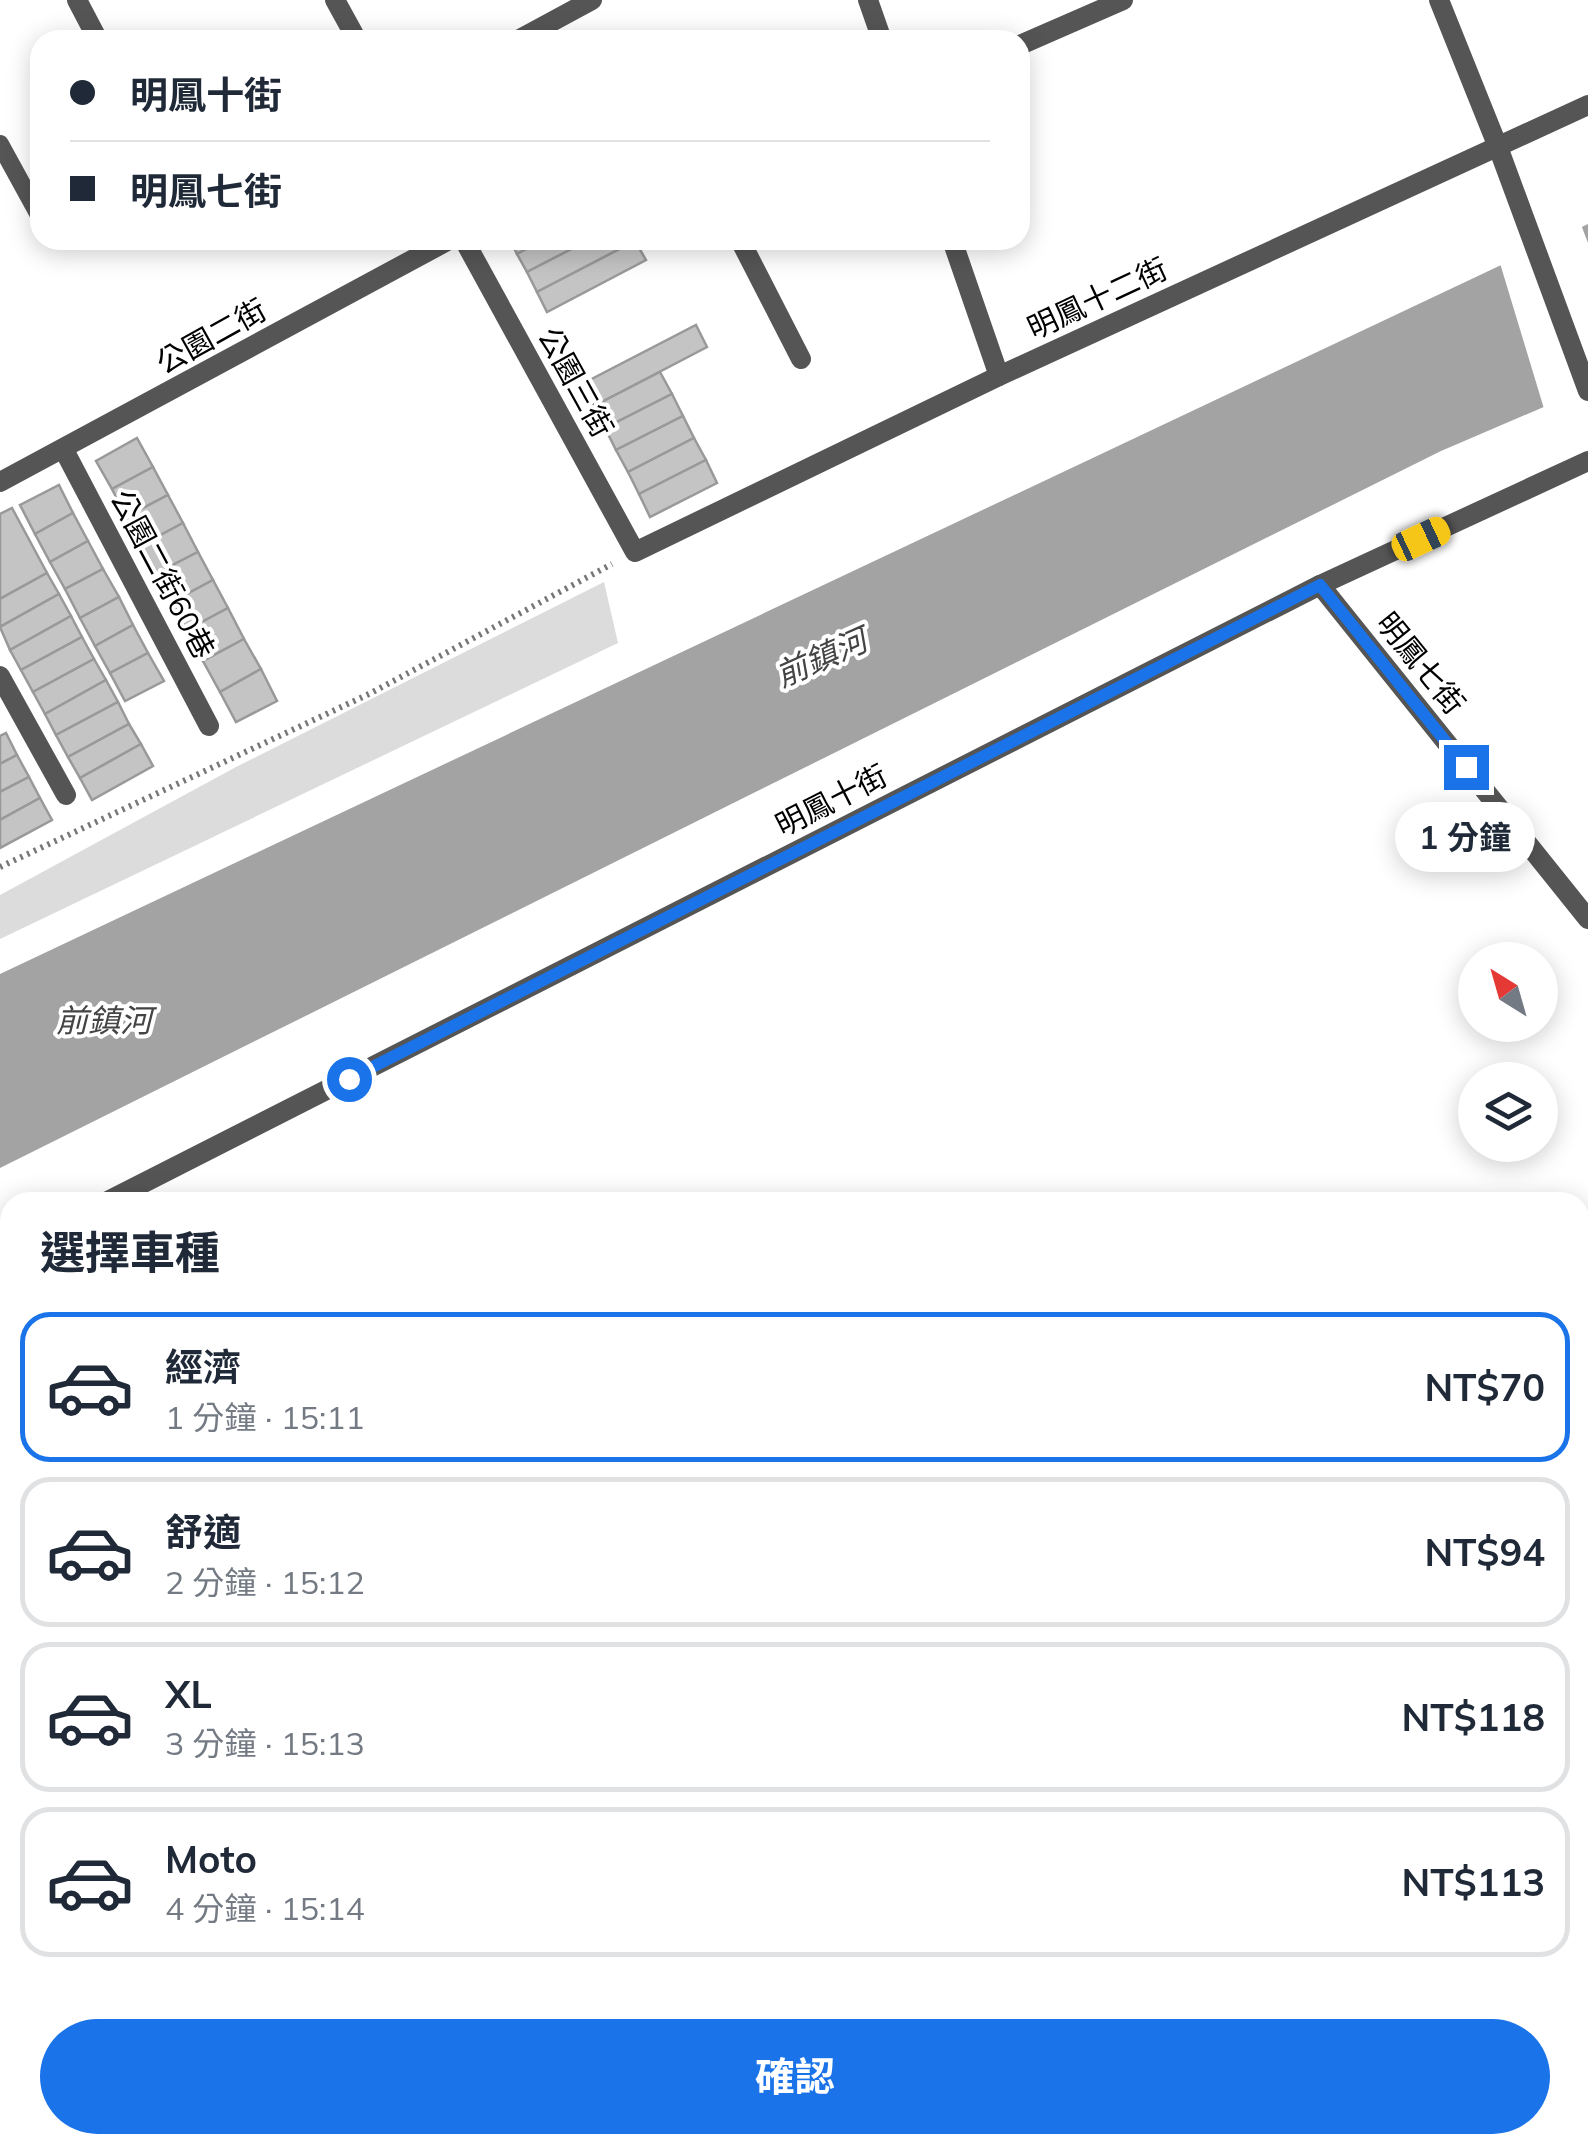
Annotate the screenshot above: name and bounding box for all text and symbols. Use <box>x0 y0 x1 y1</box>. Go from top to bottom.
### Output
text: 明鳳十街 <box>130 71 282 119</box>
text: 明鳳七街 <box>130 167 282 215</box>
street label: 明鳳十二街 <box>1021 249 1173 347</box>
street label: 公園二街 <box>149 290 273 382</box>
street label: 公園三街 <box>530 320 622 444</box>
street label: 公園二街60巷 <box>103 483 223 665</box>
car <box>1387 513 1455 565</box>
street label: 明鳳七街 <box>1368 604 1474 722</box>
water label: 前鎮河 <box>769 617 878 695</box>
route end <box>1444 745 1489 790</box>
street label: 明鳳十街 <box>769 756 893 844</box>
callout: 1 分鐘 <box>1396 802 1536 872</box>
text: 1 分鐘 <box>1419 817 1511 857</box>
north arrow <box>1458 942 1558 1042</box>
map controls <box>1458 942 1558 1162</box>
water label: 前鎮河 <box>56 1000 158 1040</box>
route start <box>327 1057 372 1102</box>
button: layers <box>1458 1062 1558 1162</box>
text: 選擇車種 <box>40 1224 220 1280</box>
icon: car <box>45 1342 135 1432</box>
text: 經濟 <box>165 1343 241 1391</box>
text: NT$70 <box>1424 1363 1545 1411</box>
text: 1 分鐘 · 15:11 <box>165 1397 365 1437</box>
icon: car <box>45 1507 135 1597</box>
text: 舒適 <box>165 1508 241 1556</box>
text: NT$94 <box>1424 1528 1545 1576</box>
text: 2 分鐘 · 15:12 <box>165 1562 365 1602</box>
text: XL <box>165 1670 212 1718</box>
icon: car <box>45 1672 135 1762</box>
text: NT$118 <box>1402 1693 1545 1741</box>
text: 3 分鐘 · 15:13 <box>165 1723 365 1763</box>
text: Moto <box>165 1835 257 1883</box>
icon: car <box>45 1837 135 1927</box>
text: NT$113 <box>1402 1858 1545 1906</box>
text: 4 分鐘 · 15:14 <box>165 1888 365 1928</box>
button: 確認 <box>40 2019 1550 2134</box>

